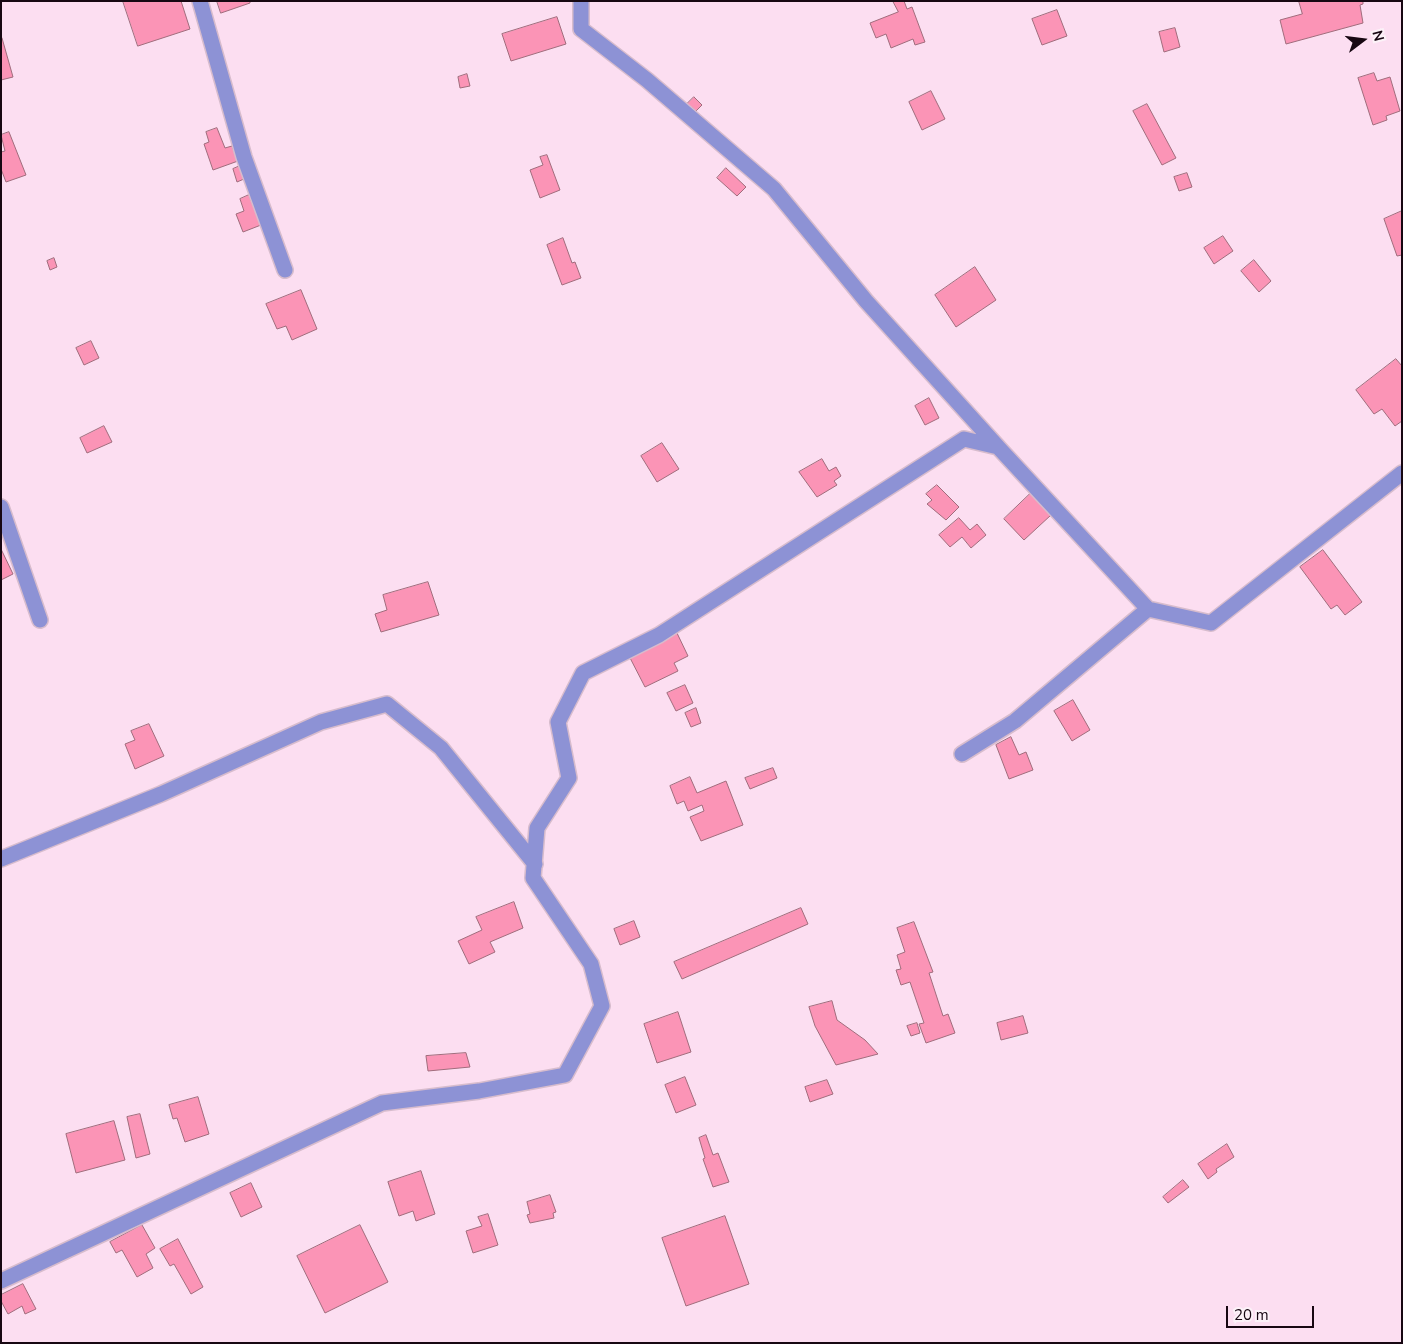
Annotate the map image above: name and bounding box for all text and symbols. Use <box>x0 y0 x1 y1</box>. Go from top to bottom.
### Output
north arrow <box>1338 15 1388 65</box>
text: N <box>1367 28 1389 44</box>
scale bar <box>1228 1296 1316 1328</box>
text: 20 m <box>1234 1305 1269 1325</box>

